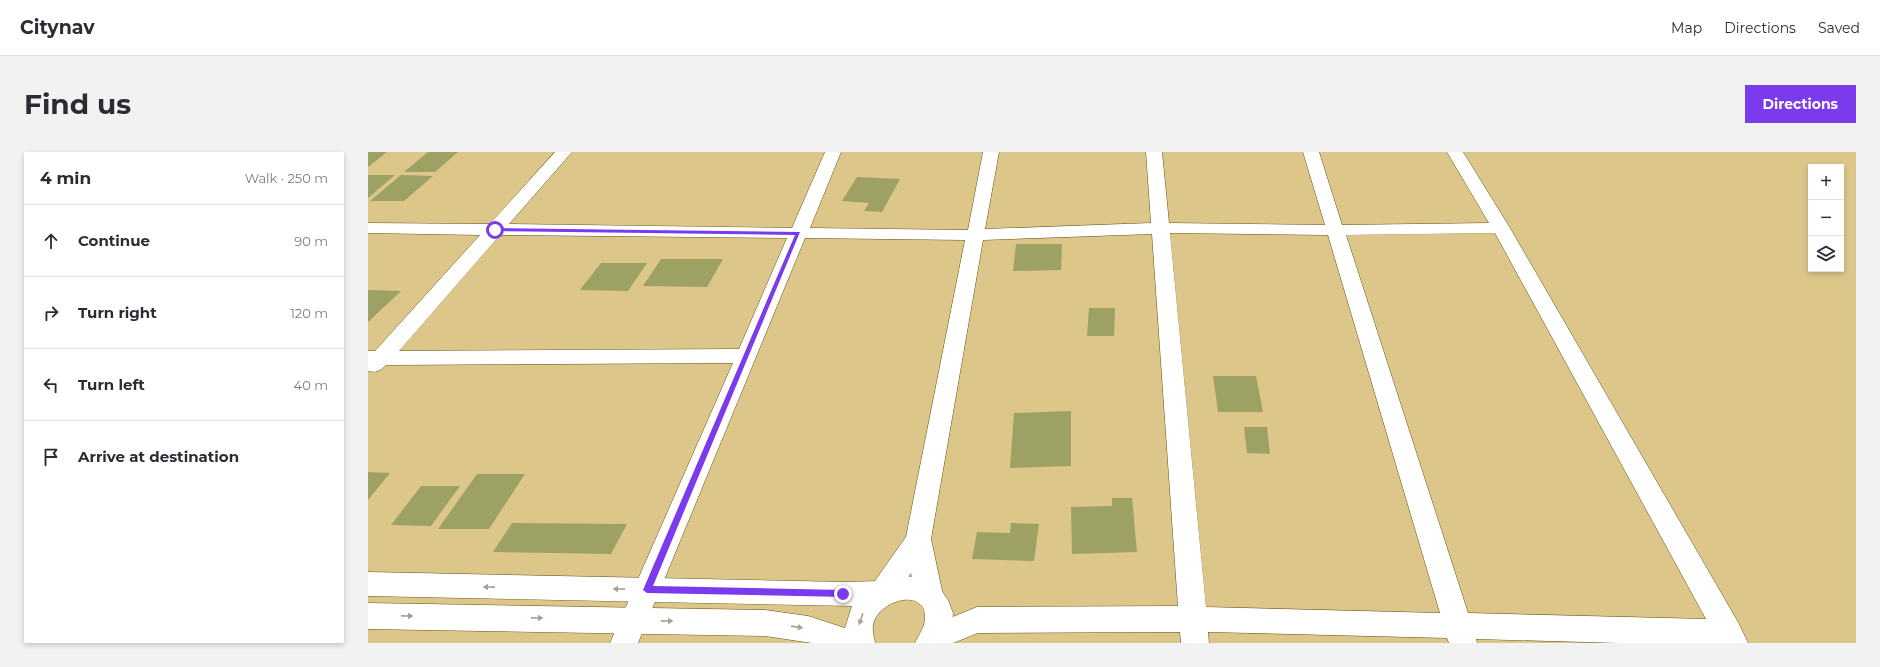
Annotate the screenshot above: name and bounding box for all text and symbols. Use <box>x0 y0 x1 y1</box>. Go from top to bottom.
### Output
text: Citynav <box>20 16 95 39</box>
text: Map <box>1671 19 1702 37</box>
text: Directions <box>1724 19 1796 37</box>
text: Saved <box>1818 19 1860 37</box>
button: Directions <box>1745 85 1856 123</box>
text: Find us <box>24 87 131 121</box>
map controls <box>1808 164 1844 272</box>
button: + <box>1808 164 1844 200</box>
text: 4 min <box>40 168 91 188</box>
text: Walk · 250 m <box>245 170 328 186</box>
button: − <box>1808 200 1844 236</box>
route start <box>486 221 504 239</box>
icon: ahead <box>40 230 62 252</box>
text: Continue <box>78 231 150 250</box>
text: 90 m <box>294 233 328 249</box>
button: layers <box>1808 236 1844 272</box>
icon: right <box>40 302 62 324</box>
text: Turn right <box>78 303 157 322</box>
text: 120 m <box>290 305 328 321</box>
icon: left <box>40 374 62 396</box>
text: Turn left <box>78 375 145 394</box>
text: 40 m <box>294 377 328 393</box>
icon: arrive <box>40 446 62 468</box>
text: Arrive at destination <box>78 447 239 466</box>
one-way arrow <box>483 583 495 590</box>
route end <box>834 585 852 603</box>
one-way arrow <box>612 586 625 592</box>
one-way arrow <box>401 613 414 619</box>
one-way arrow <box>857 614 863 626</box>
one-way arrow <box>531 615 544 621</box>
one-way arrow <box>661 617 673 624</box>
one-way arrow <box>791 625 803 631</box>

